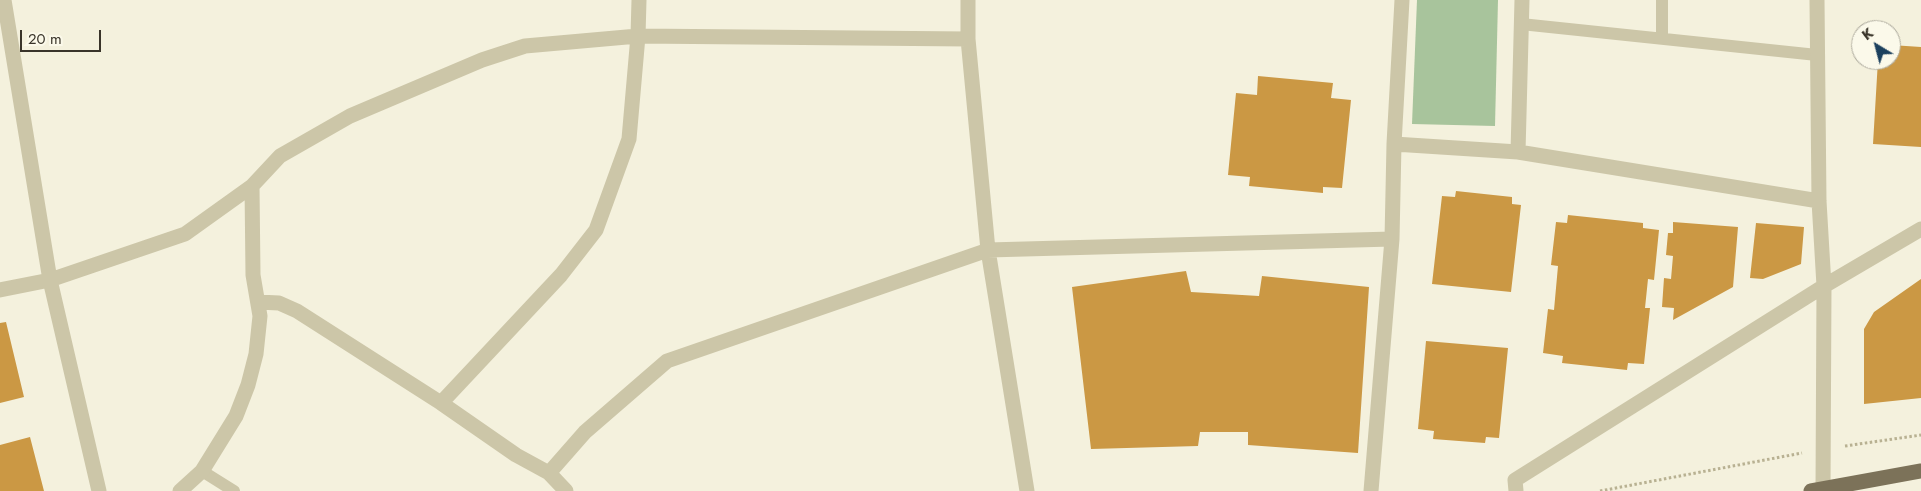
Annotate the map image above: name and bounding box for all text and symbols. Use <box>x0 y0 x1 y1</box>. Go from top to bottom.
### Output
scale bar <box>22 20 104 52</box>
north arrow <box>1851 20 1901 70</box>
text: K <box>1858 23 1877 45</box>
text: 20 m <box>28 28 62 50</box>

